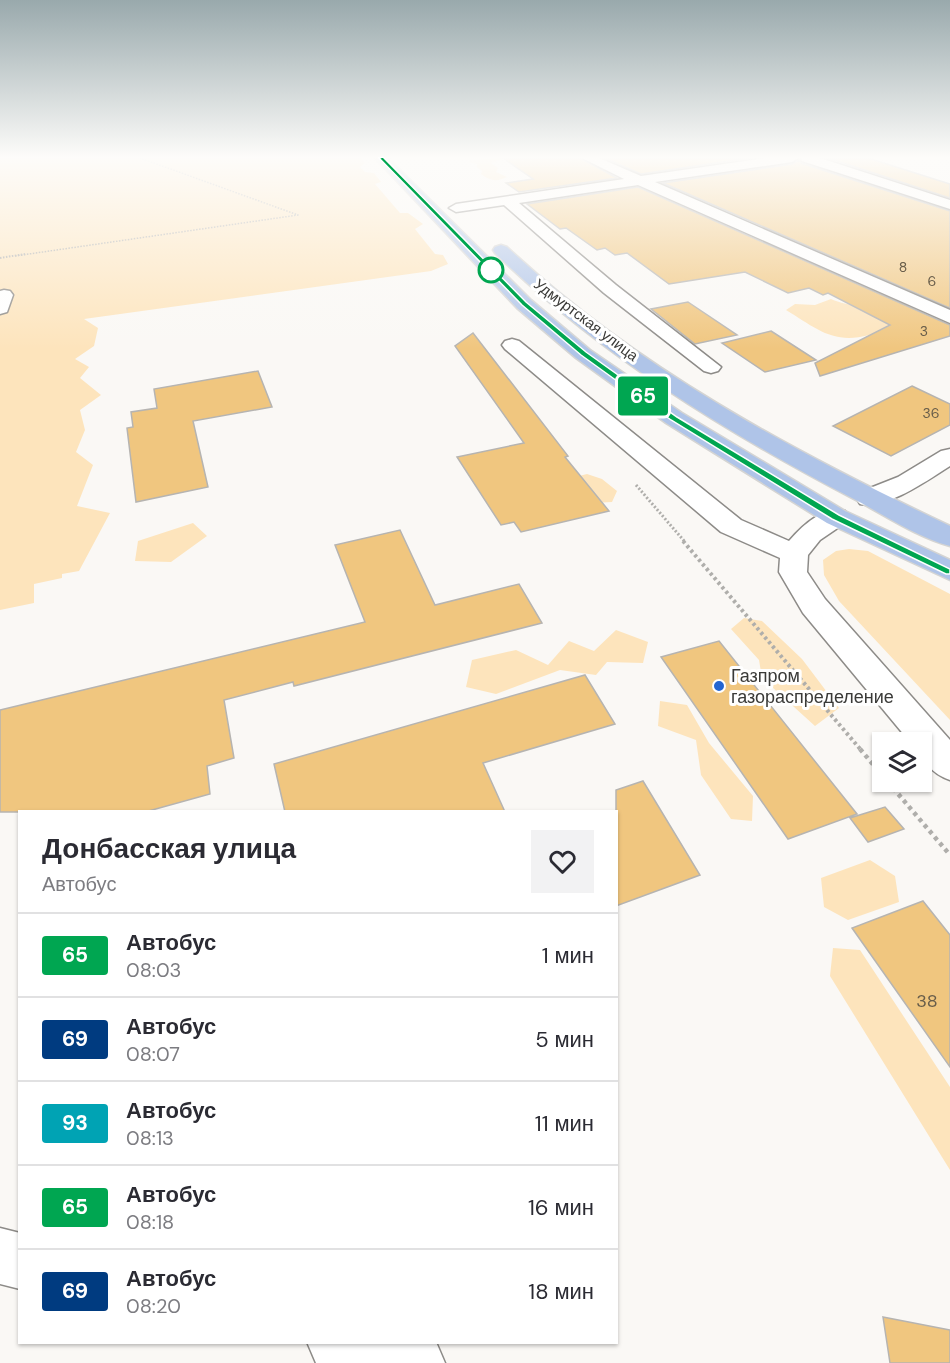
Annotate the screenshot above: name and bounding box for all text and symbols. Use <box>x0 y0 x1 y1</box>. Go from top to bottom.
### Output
unlabelled marker <box>478 257 504 283</box>
house number: 8 <box>899 258 907 276</box>
house number: 6 <box>928 272 936 290</box>
street label: Удмуртская улица <box>530 274 643 366</box>
house number: 3 <box>920 322 928 340</box>
line badge: 65 <box>616 376 670 416</box>
text: 65 <box>630 382 656 410</box>
house number: 36 <box>922 404 940 422</box>
place label: Газпром газораспределение <box>731 664 894 709</box>
marker: Газпром газораспределение <box>712 679 726 693</box>
map controls <box>872 732 932 792</box>
button: layers <box>872 732 932 792</box>
text: Донбасская улица <box>42 830 296 867</box>
button: heart <box>531 830 594 893</box>
text: Автобус <box>42 871 116 897</box>
text: Автобус <box>126 928 216 957</box>
text: 65 <box>62 941 88 969</box>
text: 1 мин <box>542 941 594 970</box>
text: 08:03 <box>126 957 181 983</box>
house number: 38 <box>916 989 938 1013</box>
text: Автобус <box>126 1012 216 1041</box>
text: 69 <box>62 1025 88 1053</box>
text: 5 мин <box>535 1025 594 1054</box>
text: 08:07 <box>126 1041 180 1067</box>
text: Автобус <box>126 1096 216 1125</box>
text: 93 <box>62 1109 88 1137</box>
text: 11 мин <box>535 1109 594 1138</box>
text: 08:13 <box>126 1125 174 1151</box>
text: Автобус <box>126 1180 216 1209</box>
text: 65 <box>62 1193 88 1221</box>
text: 16 мин <box>528 1193 594 1222</box>
text: 08:18 <box>126 1209 174 1235</box>
text: Автобус <box>126 1264 216 1293</box>
text: 69 <box>62 1277 88 1305</box>
text: 18 мин <box>528 1277 594 1306</box>
text: 08:20 <box>126 1293 181 1319</box>

